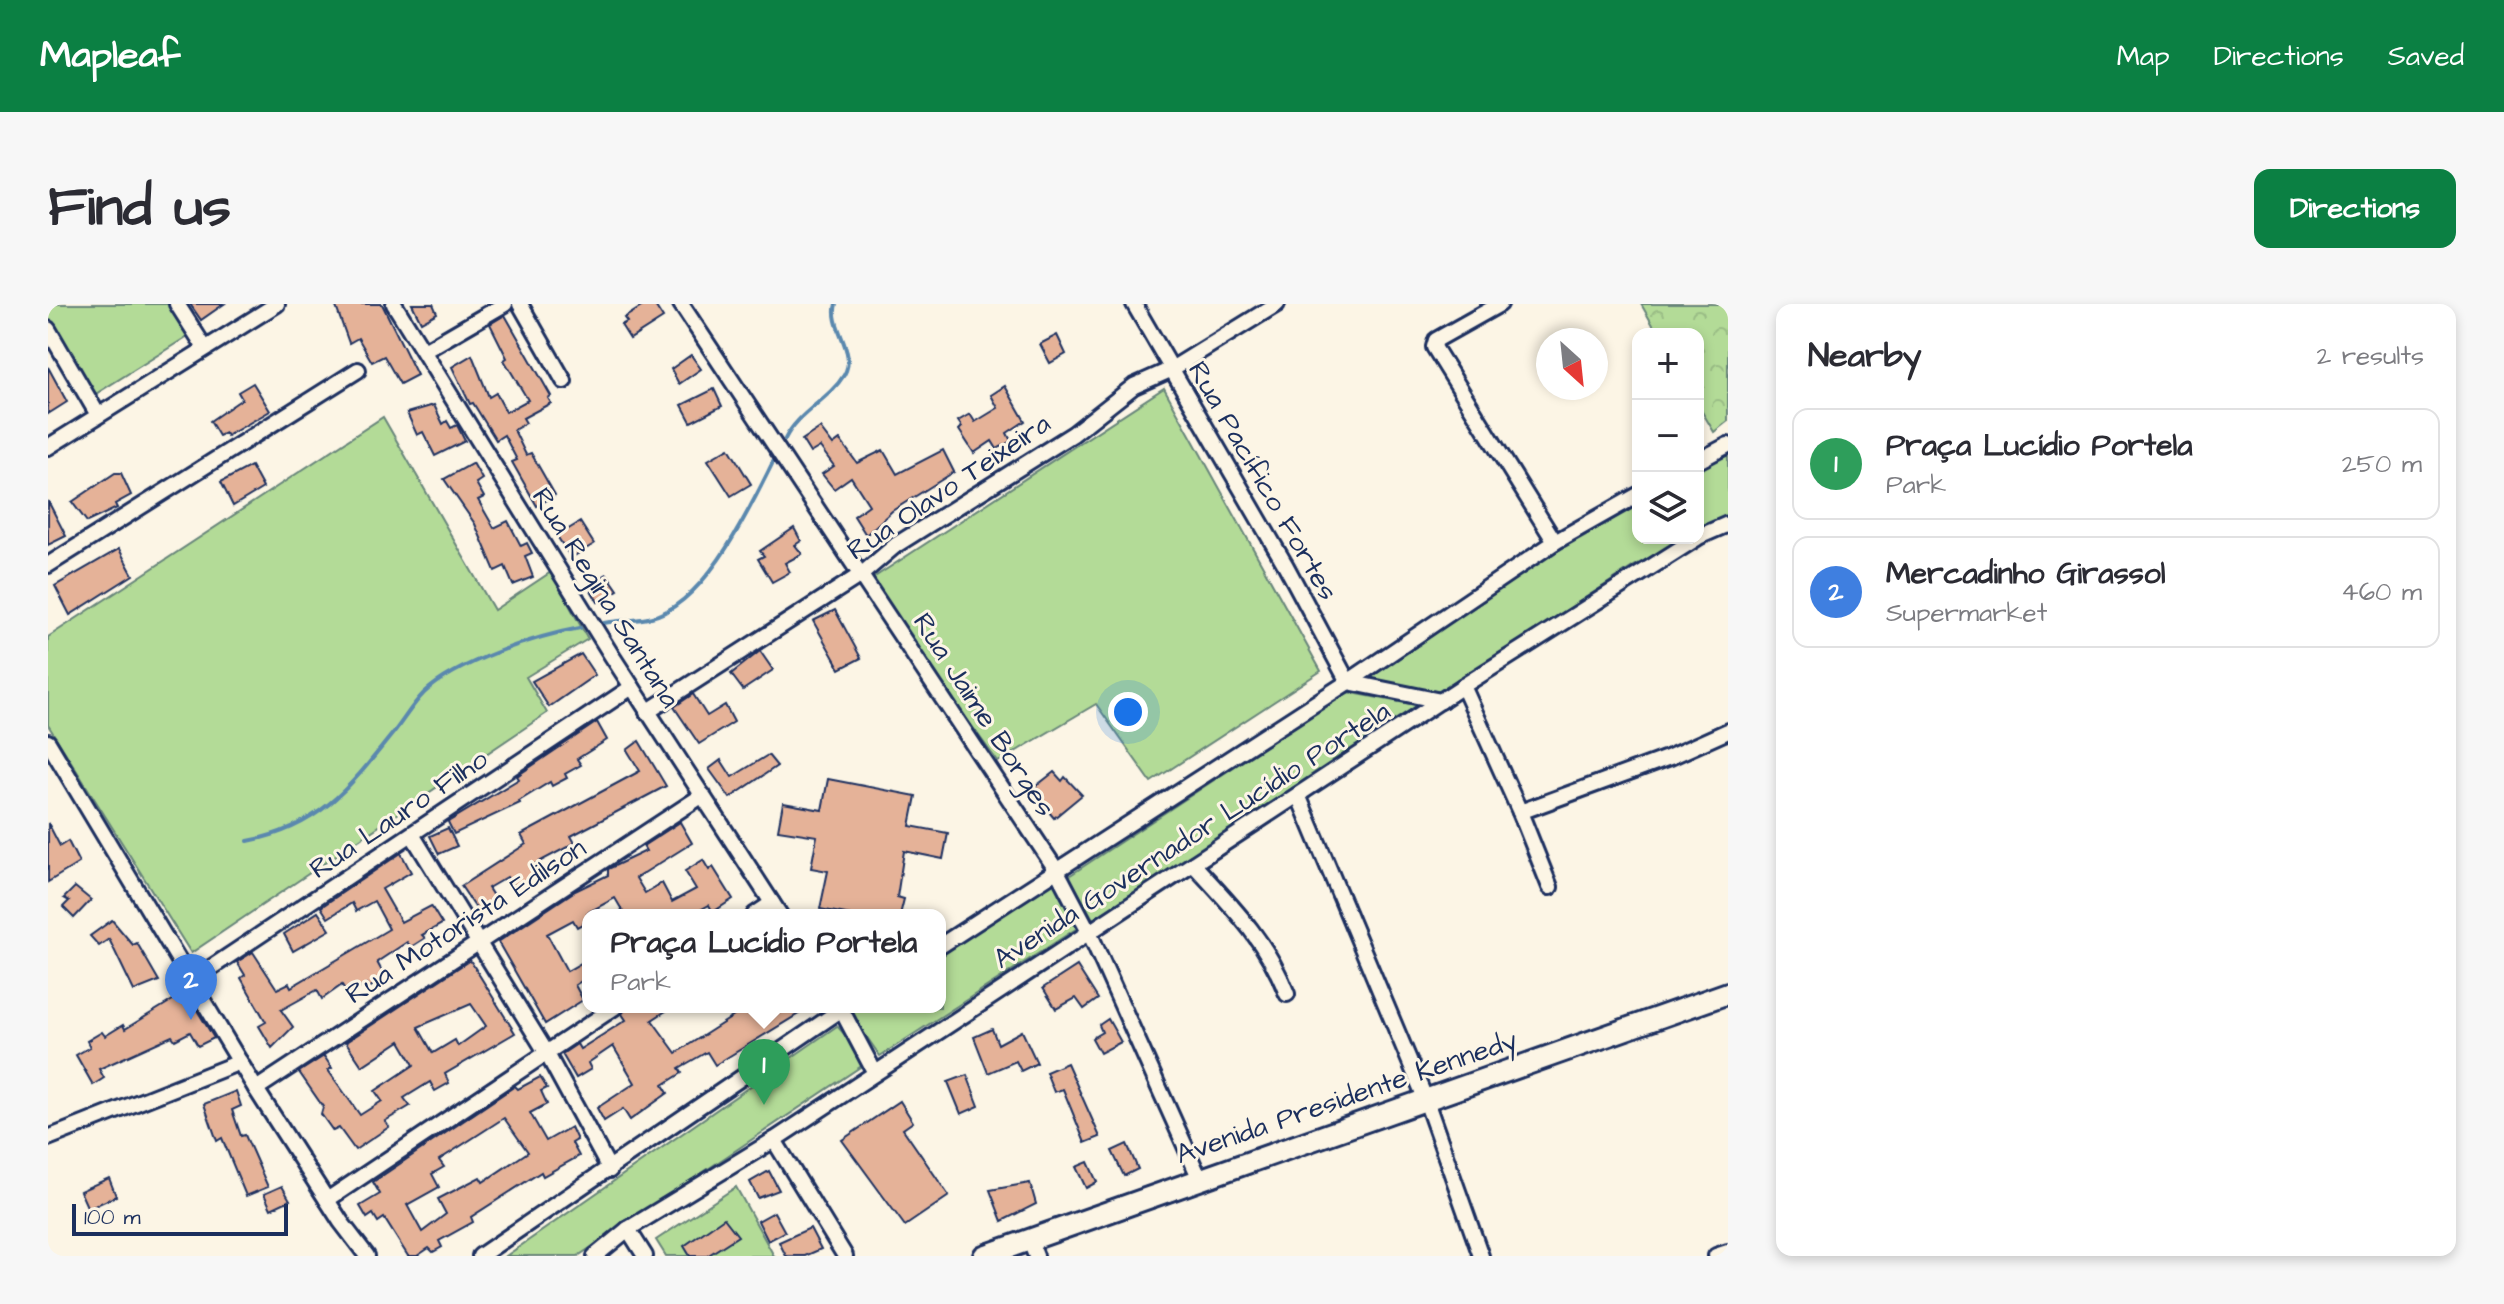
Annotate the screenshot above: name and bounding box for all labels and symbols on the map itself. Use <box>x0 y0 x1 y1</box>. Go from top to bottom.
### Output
north arrow <box>1536 328 1608 400</box>
street label: Rua Pacífico Fortes <box>1178 354 1347 608</box>
street label: Rua Olavo Teixeira <box>839 405 1058 570</box>
street label: Rua Regina Santana <box>521 480 689 716</box>
street label: Rua Jaime Borges <box>902 605 1064 825</box>
street label: Avenida Governador Lucídio Portela <box>986 692 1398 979</box>
your location <box>1108 692 1148 732</box>
street label: Rua Lauro Filho <box>302 740 496 888</box>
street label: Rua Motorista Edilson <box>338 829 594 1014</box>
pin: 2 <box>165 954 217 1020</box>
street label: Avenida Presidente Kennedy <box>1171 1021 1523 1176</box>
pin: 1 <box>738 1039 790 1105</box>
scale bar <box>72 1200 288 1236</box>

